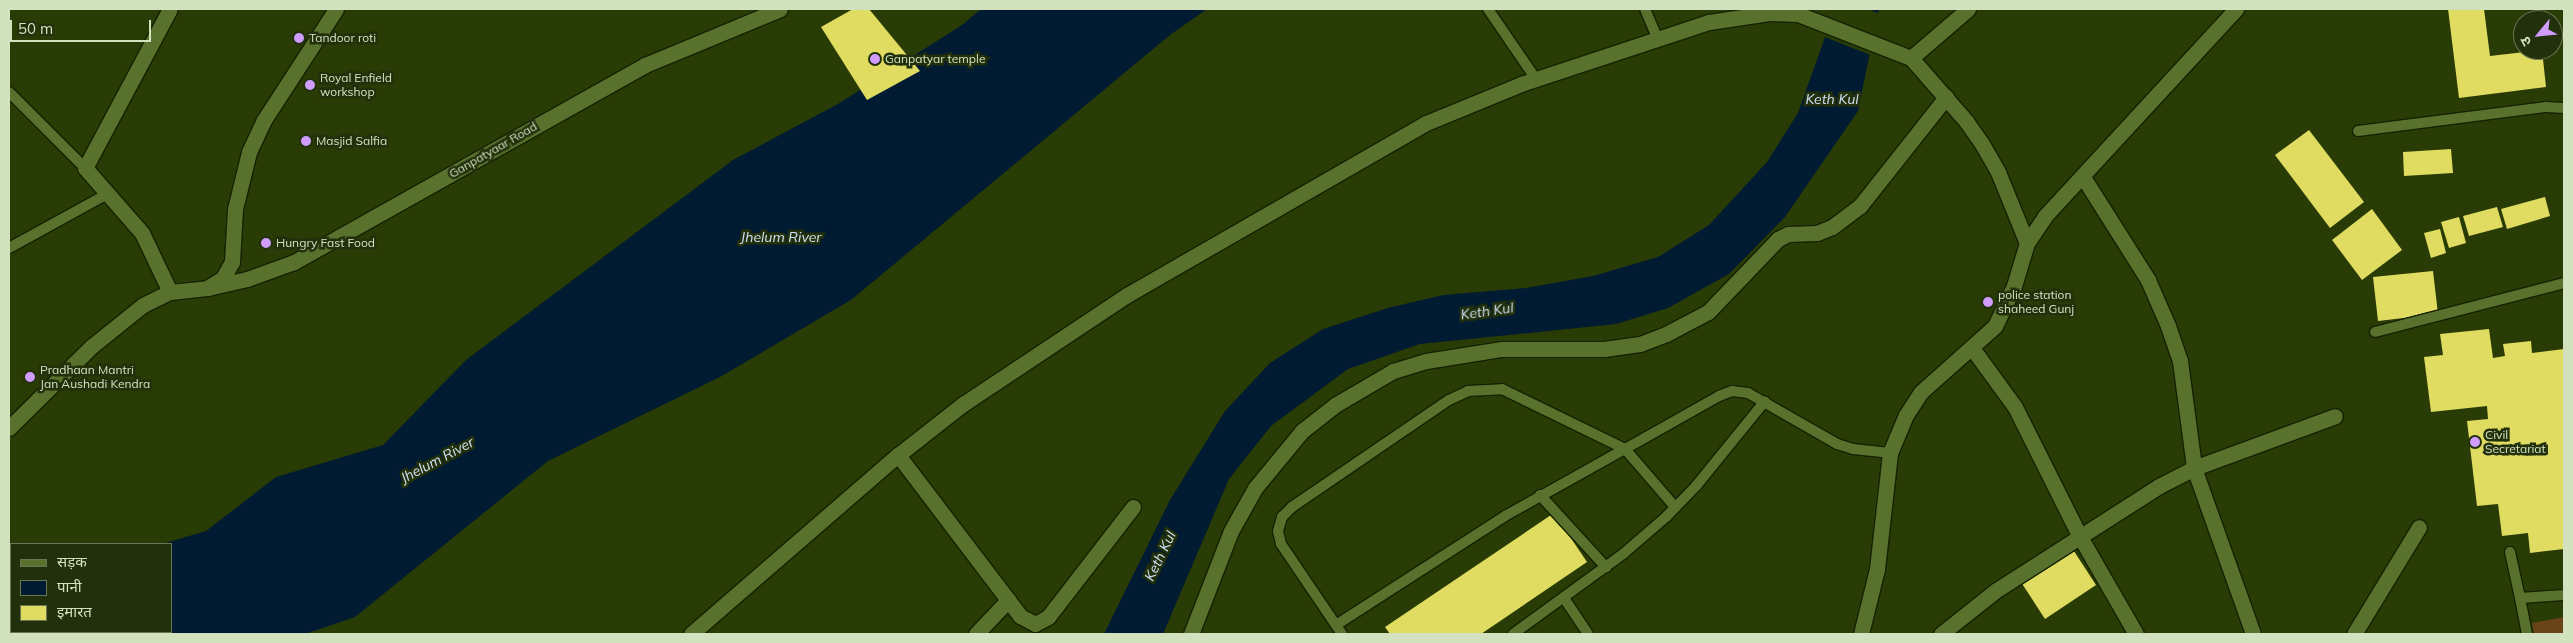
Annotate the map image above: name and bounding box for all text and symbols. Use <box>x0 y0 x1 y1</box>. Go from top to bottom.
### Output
scale bar <box>12 10 154 42</box>
north arrow <box>2513 10 2563 60</box>
text: 50 m <box>18 19 53 38</box>
place label: Tandoor roti <box>309 31 376 45</box>
marker: Tandoor roti <box>293 32 305 44</box>
text: उ <box>2516 34 2536 49</box>
place label: Ganpatyar temple <box>885 52 985 66</box>
marker: Ganpatyar temple <box>869 53 881 65</box>
place label: Royal Enfield workshop <box>320 71 392 99</box>
marker: Royal Enfield workshop <box>304 79 316 91</box>
water label: Keth Kul <box>1805 91 1859 107</box>
street label: Ganpatyaar Road <box>446 119 540 181</box>
place label: Masjid Salfia <box>316 134 387 148</box>
marker: Masjid Salfia <box>300 135 312 147</box>
water label: Jhelum River <box>741 229 821 245</box>
place label: Hungry Fast Food <box>276 236 375 250</box>
marker: Hungry Fast Food <box>260 237 272 249</box>
place label: police station shaheed Gunj <box>1998 288 2074 316</box>
marker: police station shaheed Gunj <box>1982 296 1994 308</box>
water label: Keth Kul <box>1459 299 1515 323</box>
place label: Pradhaan Mantri Jan Aushadi Kendra <box>40 363 150 391</box>
marker: Pradhaan Mantri Jan Aushadi Kendra <box>24 371 36 383</box>
place label: Civil Secretariat <box>2485 428 2546 456</box>
water label: Jhelum River <box>397 434 477 486</box>
marker: Civil Secretariat <box>2469 436 2481 448</box>
water label: Keth Kul <box>1141 528 1179 584</box>
legend <box>10 543 172 633</box>
text: सड़क <box>57 552 87 571</box>
text: पानी <box>57 577 82 596</box>
text: इमारत <box>57 602 92 621</box>

